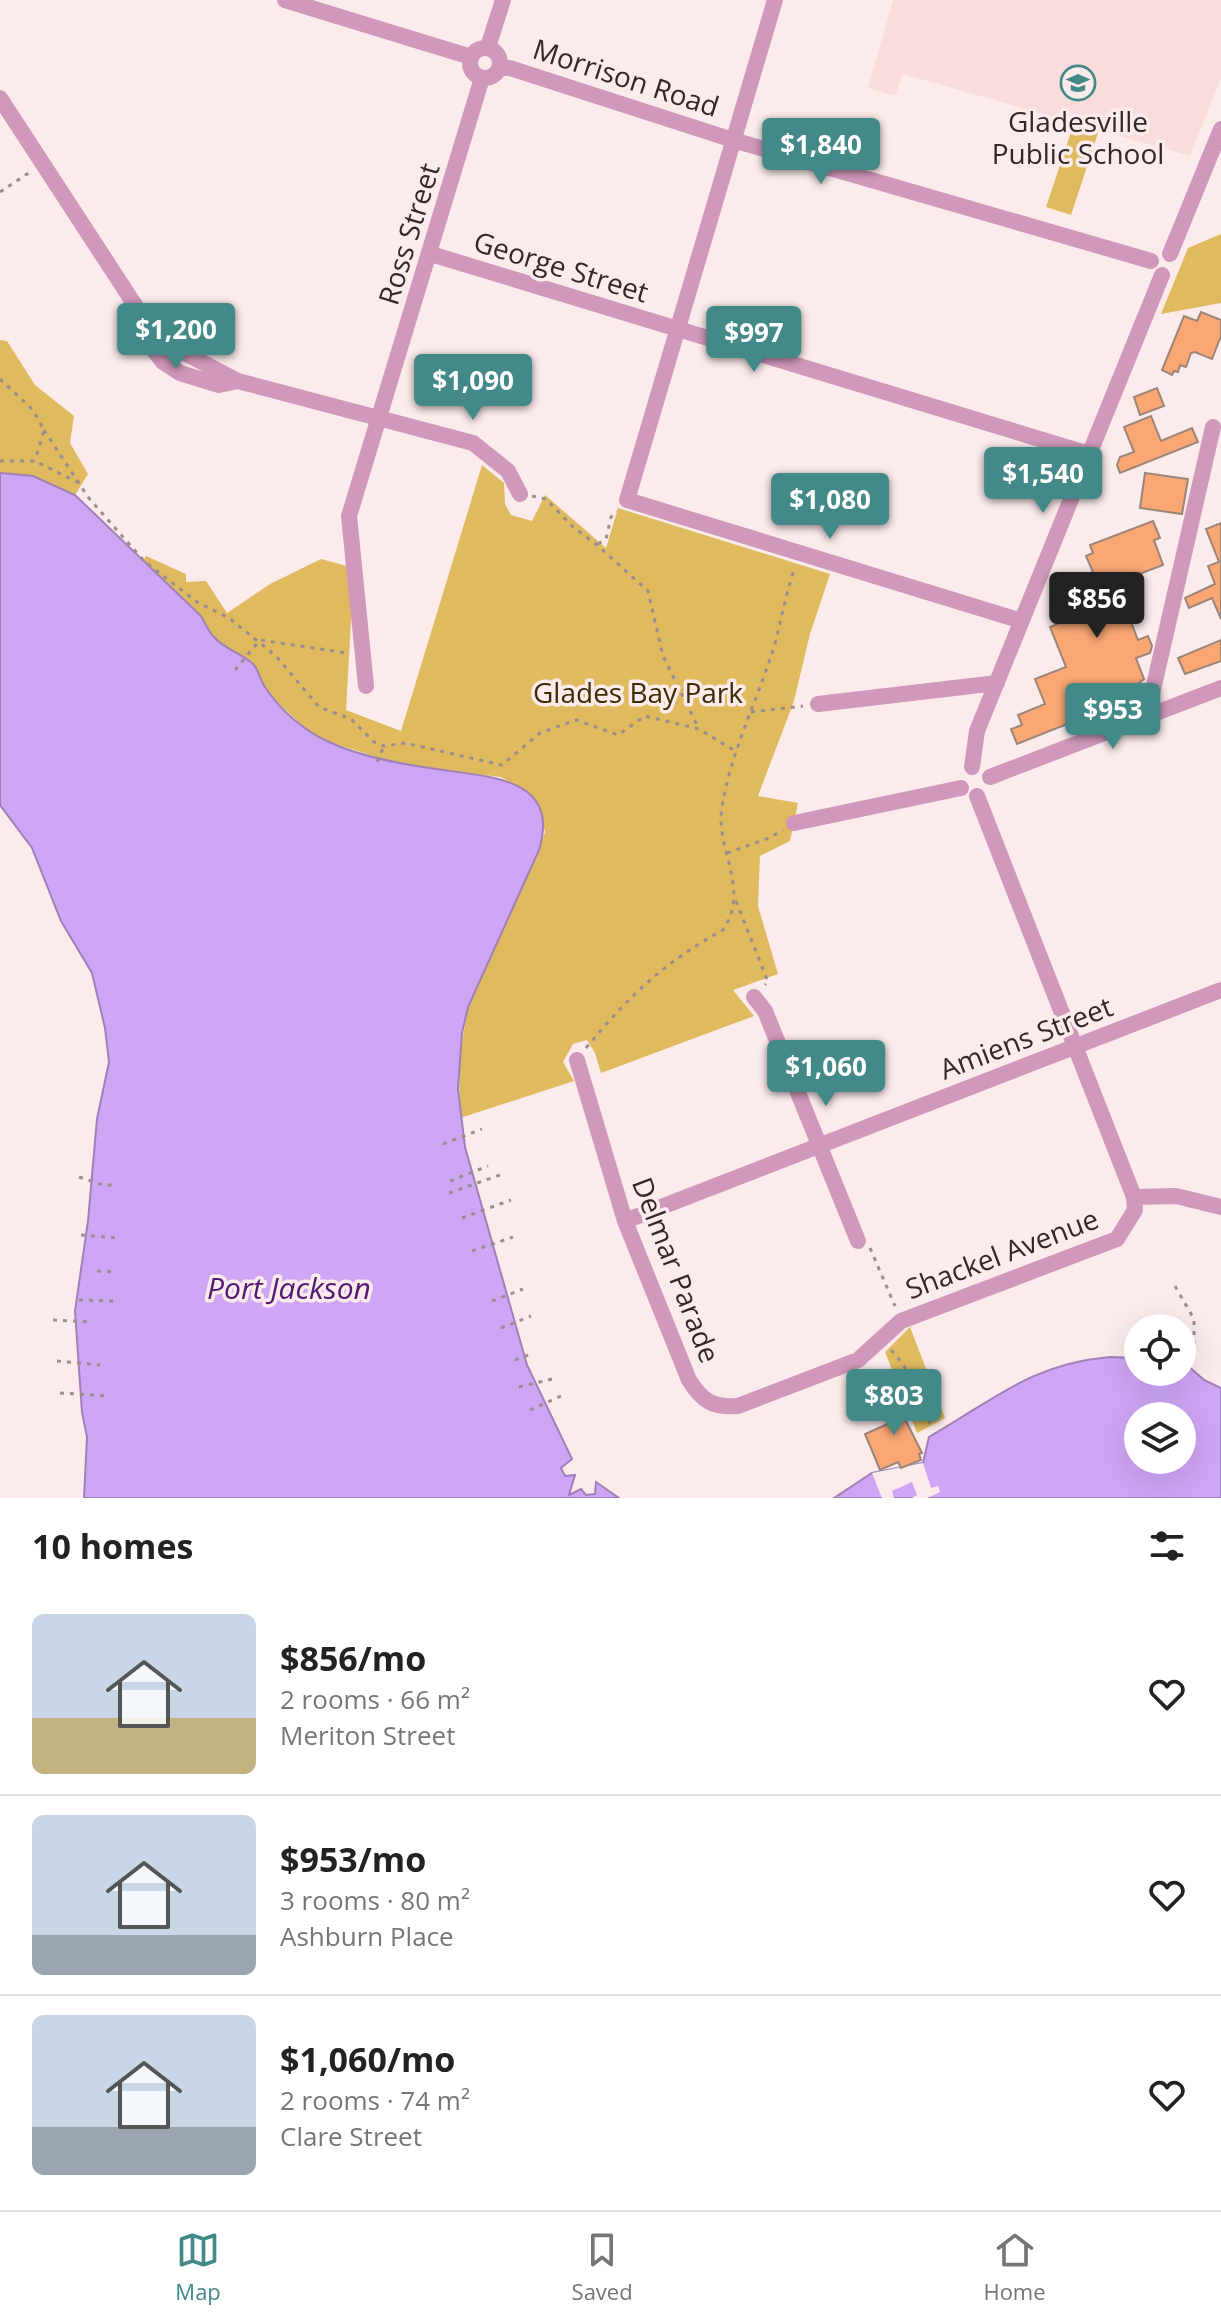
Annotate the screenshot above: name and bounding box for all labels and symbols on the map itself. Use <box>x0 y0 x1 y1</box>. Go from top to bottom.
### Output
street label: Morrison Road <box>528 29 724 125</box>
school or university icon: Gladesville Public School <box>1059 64 1097 102</box>
place label: Gladesville Public School <box>992 102 1164 172</box>
pin: $1,840 <box>756 118 886 186</box>
street label: Ross Street <box>368 158 448 309</box>
street label: George Street <box>469 221 653 311</box>
pin: $1,200 <box>111 303 241 371</box>
pin: $997 <box>707 306 801 374</box>
pin: $1,090 <box>408 354 538 422</box>
pin: $1,540 <box>978 447 1108 515</box>
pin: $1,080 <box>765 473 895 541</box>
pin: $856 <box>1050 572 1144 640</box>
park label: Glades Bay Park <box>533 673 743 711</box>
pin: $953 <box>1066 683 1160 751</box>
street label: Amiens Street <box>934 987 1118 1087</box>
pin: $1,060 <box>761 1040 891 1108</box>
street label: Delmar Parade <box>624 1172 730 1368</box>
street label: Shackel Avenue <box>900 1199 1104 1307</box>
water label: Port Jackson <box>207 1267 371 1308</box>
pin: $803 <box>847 1369 941 1437</box>

